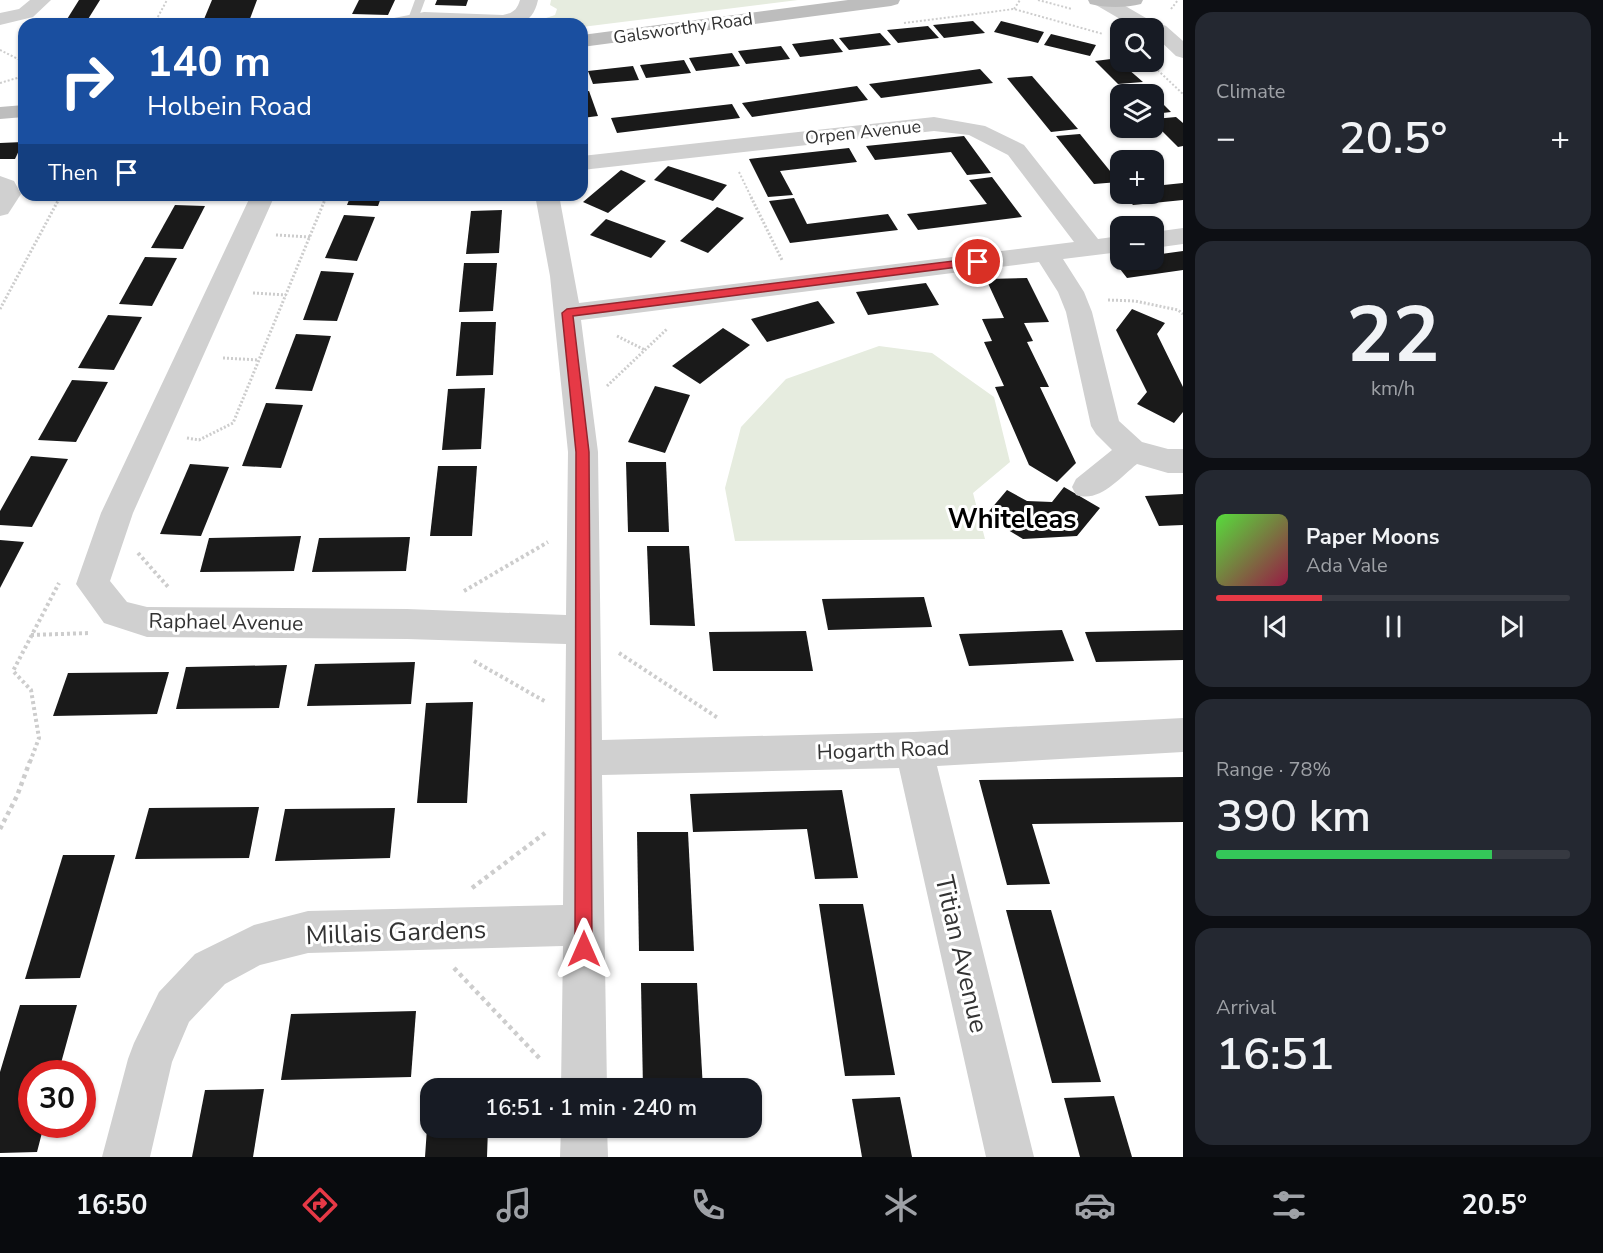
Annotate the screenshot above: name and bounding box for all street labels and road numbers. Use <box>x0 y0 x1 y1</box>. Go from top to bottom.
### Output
street label: Galsworthy Road <box>612 6 754 50</box>
street label: Orpen Avenue <box>804 114 922 150</box>
street label: Raphael Avenue <box>148 607 304 637</box>
street label: Hogarth Road <box>816 734 950 766</box>
street label: Titian Avenue <box>926 872 997 1036</box>
street label: Millais Gardens <box>305 912 487 953</box>

